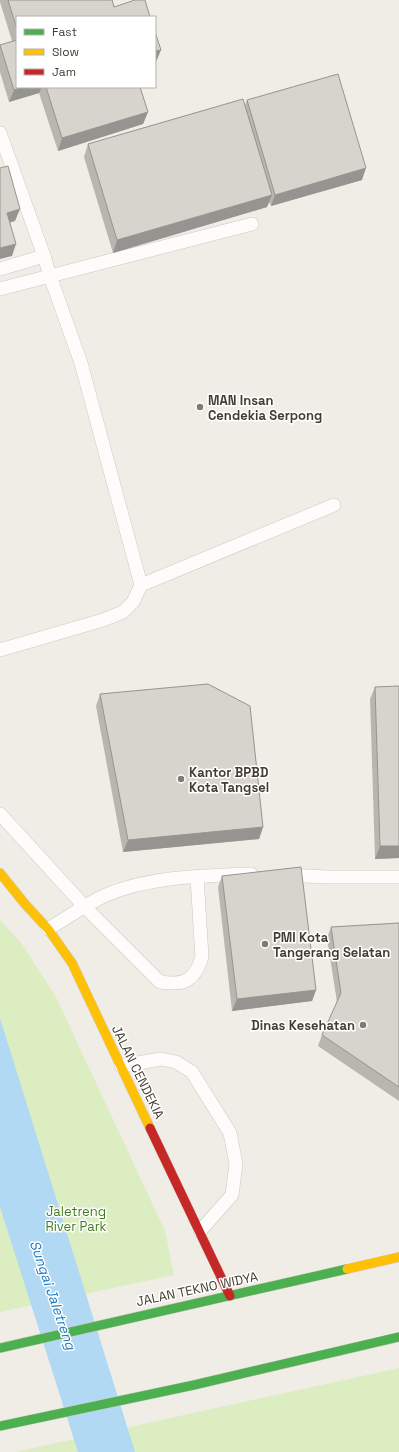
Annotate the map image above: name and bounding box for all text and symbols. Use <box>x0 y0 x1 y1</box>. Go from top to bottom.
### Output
legend <box>16 16 156 88</box>
text: Fast <box>52 24 77 40</box>
text: Slow <box>52 44 79 60</box>
text: Jam <box>52 64 76 80</box>
place label: MAN Insan Cendekia Serpong <box>208 392 322 424</box>
marker: MAN Insan Cendekia Serpong <box>195 402 205 412</box>
place label: Kantor BPBD Kota Tangsel <box>189 764 269 796</box>
marker: Kantor BPBD Kota Tangsel <box>176 774 186 784</box>
place label: PMI Kota Tangerang Selatan <box>273 929 390 961</box>
marker: PMI Kota Tangerang Selatan <box>260 939 270 949</box>
place label: Dinas Kesehatan <box>251 1017 355 1034</box>
marker: Dinas Kesehatan <box>358 1020 368 1030</box>
street label: JALAN CENDEKIA <box>108 1022 168 1122</box>
park label: Jaletreng River Park <box>45 1203 107 1235</box>
water label: Sungai Jaletreng <box>26 1238 80 1353</box>
street label: JALAN TEKNO WIDYA <box>135 1268 259 1310</box>

